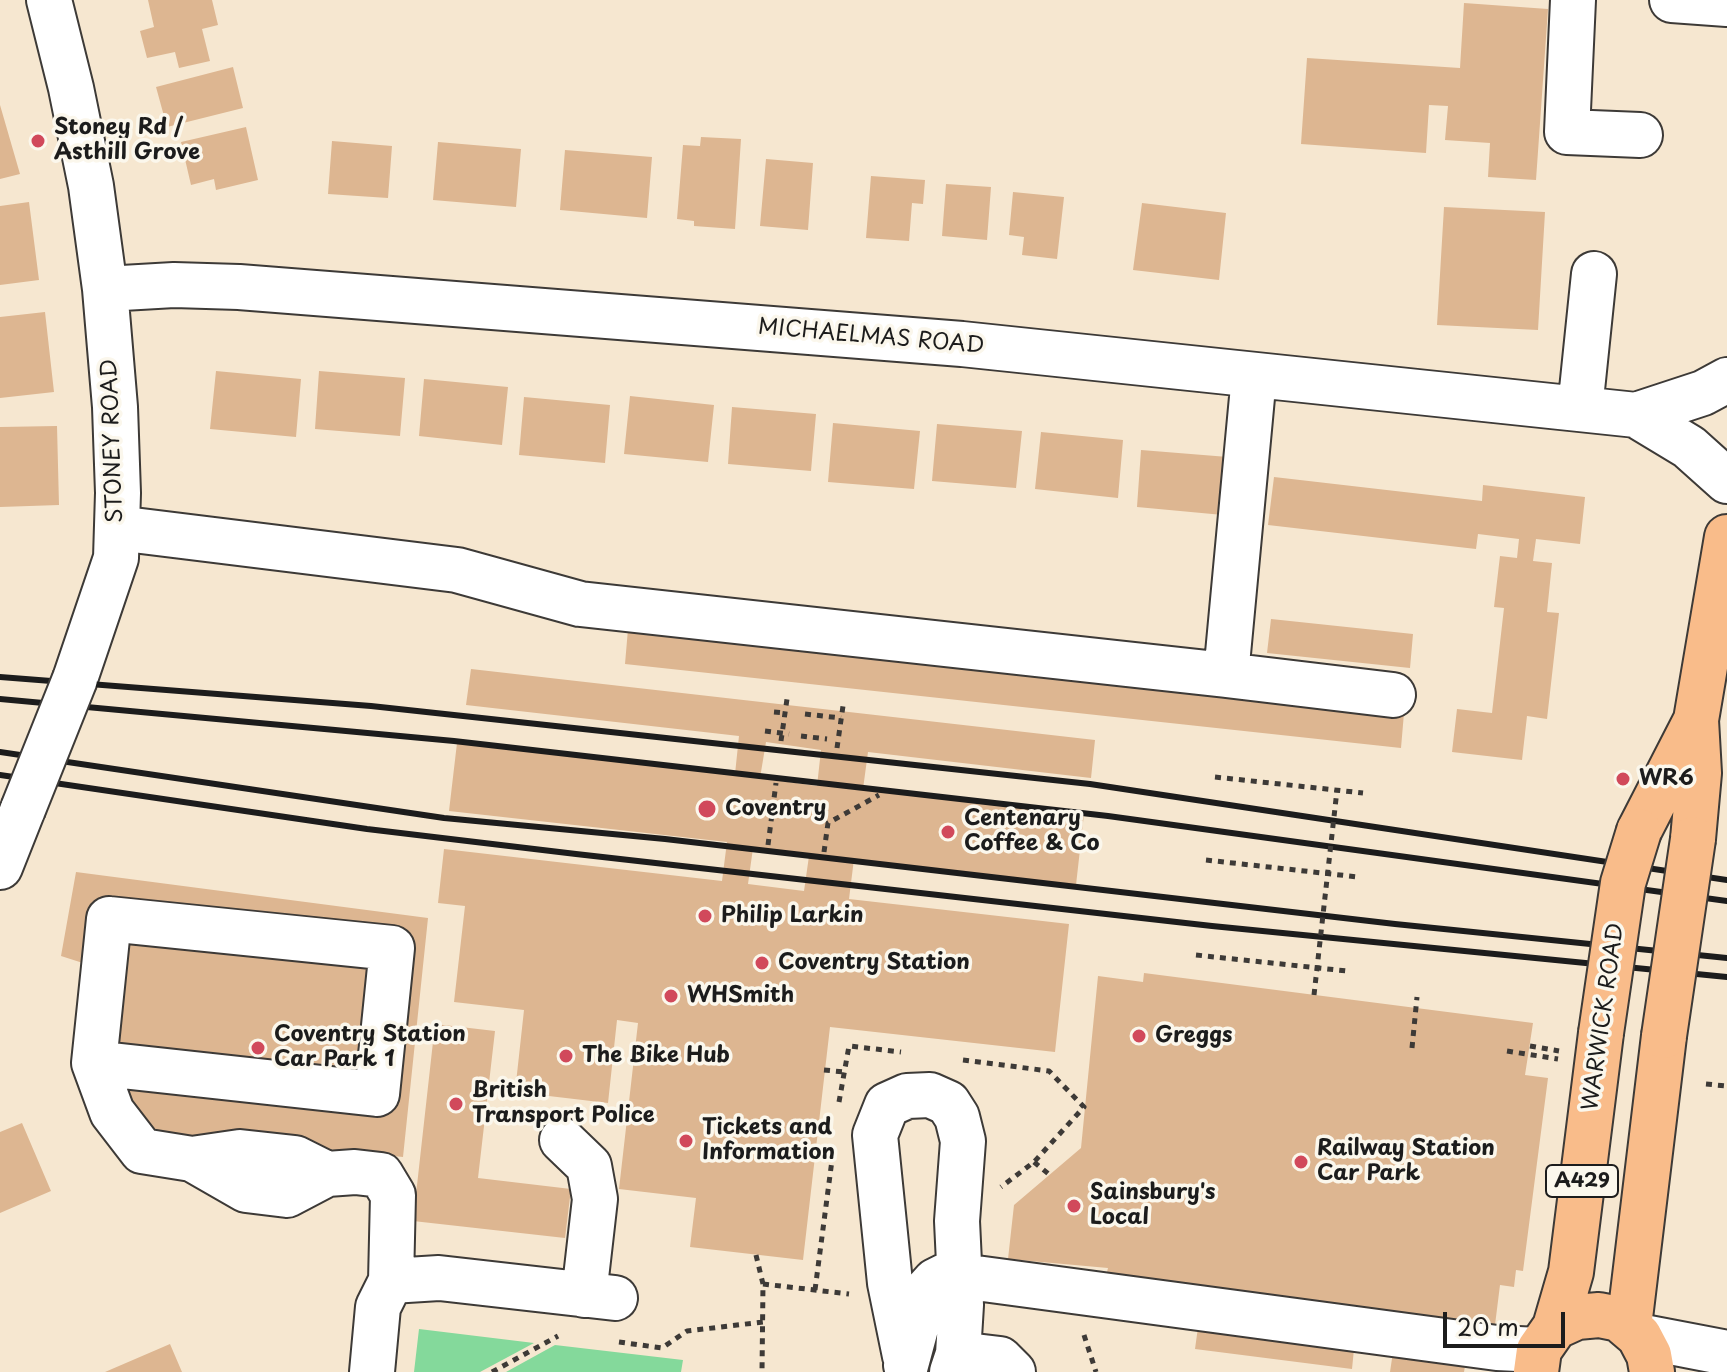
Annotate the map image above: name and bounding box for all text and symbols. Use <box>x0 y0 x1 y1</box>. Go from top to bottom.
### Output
place label: Stoney Rd / Asthill Grove <box>54 115 200 166</box>
marker: Stoney Rd / Asthill Grove <box>29 132 47 150</box>
street label: MICHAELMAS ROAD <box>757 314 985 360</box>
street label: STONEY ROAD <box>97 359 129 523</box>
place label: WR6 <box>1639 766 1694 792</box>
marker: WR6 <box>1614 770 1632 788</box>
place label: Coventry <box>725 796 826 822</box>
marker: Coventry <box>696 798 718 820</box>
place label: Centenary Coffee & Co <box>964 806 1100 858</box>
marker: Centenary Coffee & Co <box>939 823 957 841</box>
place label: Philip Larkin <box>721 903 864 929</box>
marker: Philip Larkin <box>696 907 714 925</box>
street label: WARWICK ROAD <box>1578 921 1630 1113</box>
place label: Coventry Station <box>778 950 970 976</box>
marker: Coventry Station <box>753 954 771 972</box>
place label: WHSmith <box>687 983 794 1009</box>
marker: WHSmith <box>662 987 680 1005</box>
place label: Coventry Station Car Park 1 <box>274 1022 466 1074</box>
place label: Greggs <box>1155 1023 1232 1049</box>
marker: Greggs <box>1130 1027 1148 1045</box>
marker: Coventry Station Car Park 1 <box>249 1039 267 1057</box>
place label: The Bike Hub <box>582 1043 730 1069</box>
marker: The Bike Hub <box>557 1047 575 1065</box>
place label: British Transport Police <box>472 1078 655 1130</box>
marker: British Transport Police <box>447 1095 465 1113</box>
place label: Tickets and Information <box>702 1115 835 1166</box>
marker: Tickets and Information <box>677 1132 695 1150</box>
place label: Railway Station Car Park <box>1317 1136 1495 1188</box>
marker: Railway Station Car Park <box>1292 1153 1310 1171</box>
road number: A429 <box>1546 1165 1618 1197</box>
place label: Sainsbury's Local <box>1090 1180 1215 1232</box>
marker: Sainsbury's Local <box>1065 1197 1083 1215</box>
scale bar <box>1447 1296 1569 1346</box>
text: 20 m <box>1457 1308 1519 1344</box>

